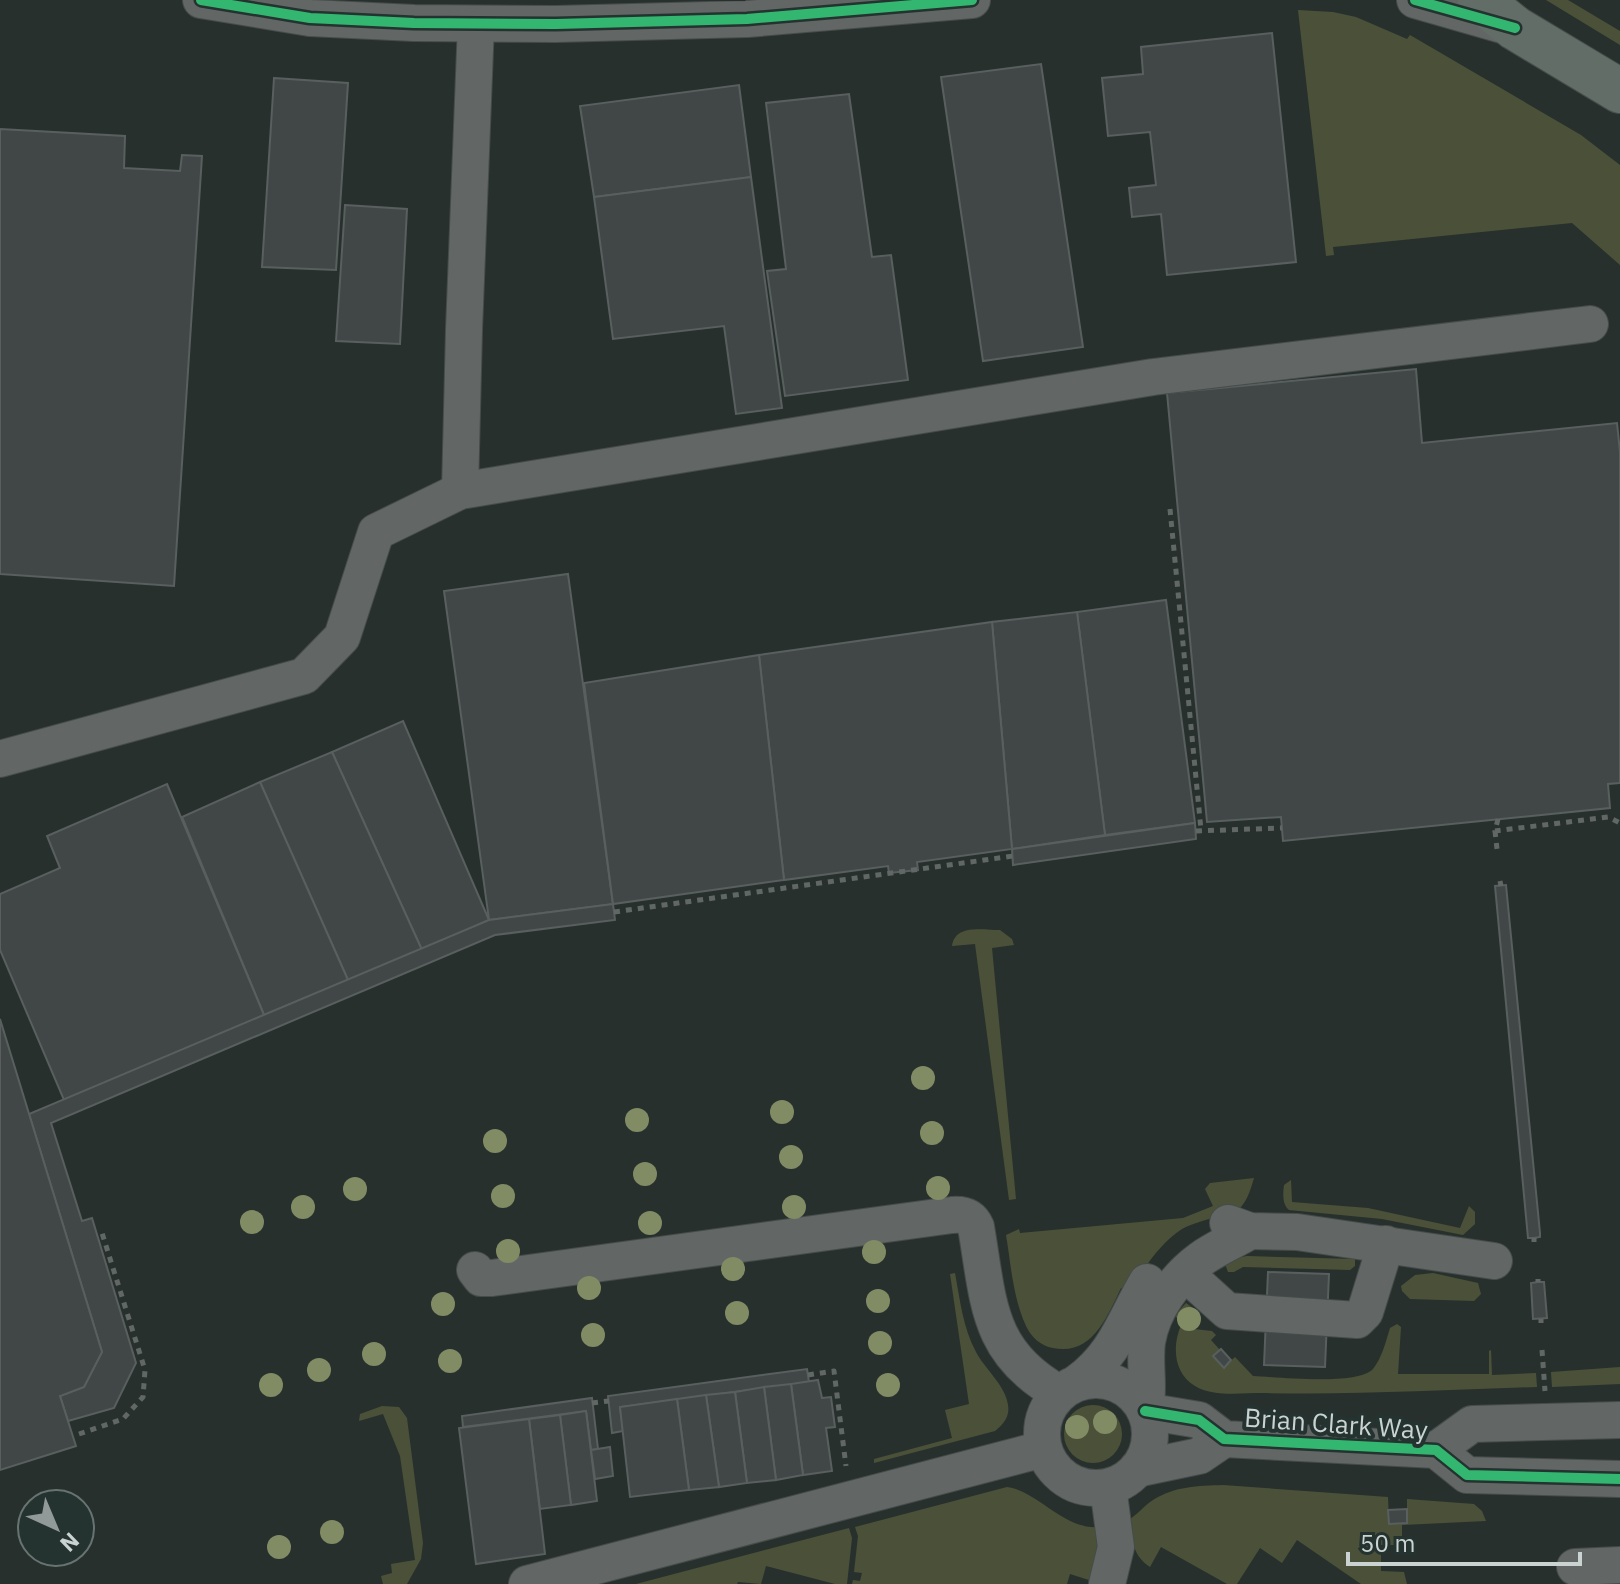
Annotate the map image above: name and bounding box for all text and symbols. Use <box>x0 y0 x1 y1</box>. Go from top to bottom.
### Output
street label: Brian Clark Way <box>1243 1400 1429 1446</box>
north arrow <box>16 1488 96 1568</box>
scale bar <box>1348 1516 1580 1566</box>
text: N <box>54 1527 86 1559</box>
text: 50 m <box>1360 1527 1415 1559</box>

